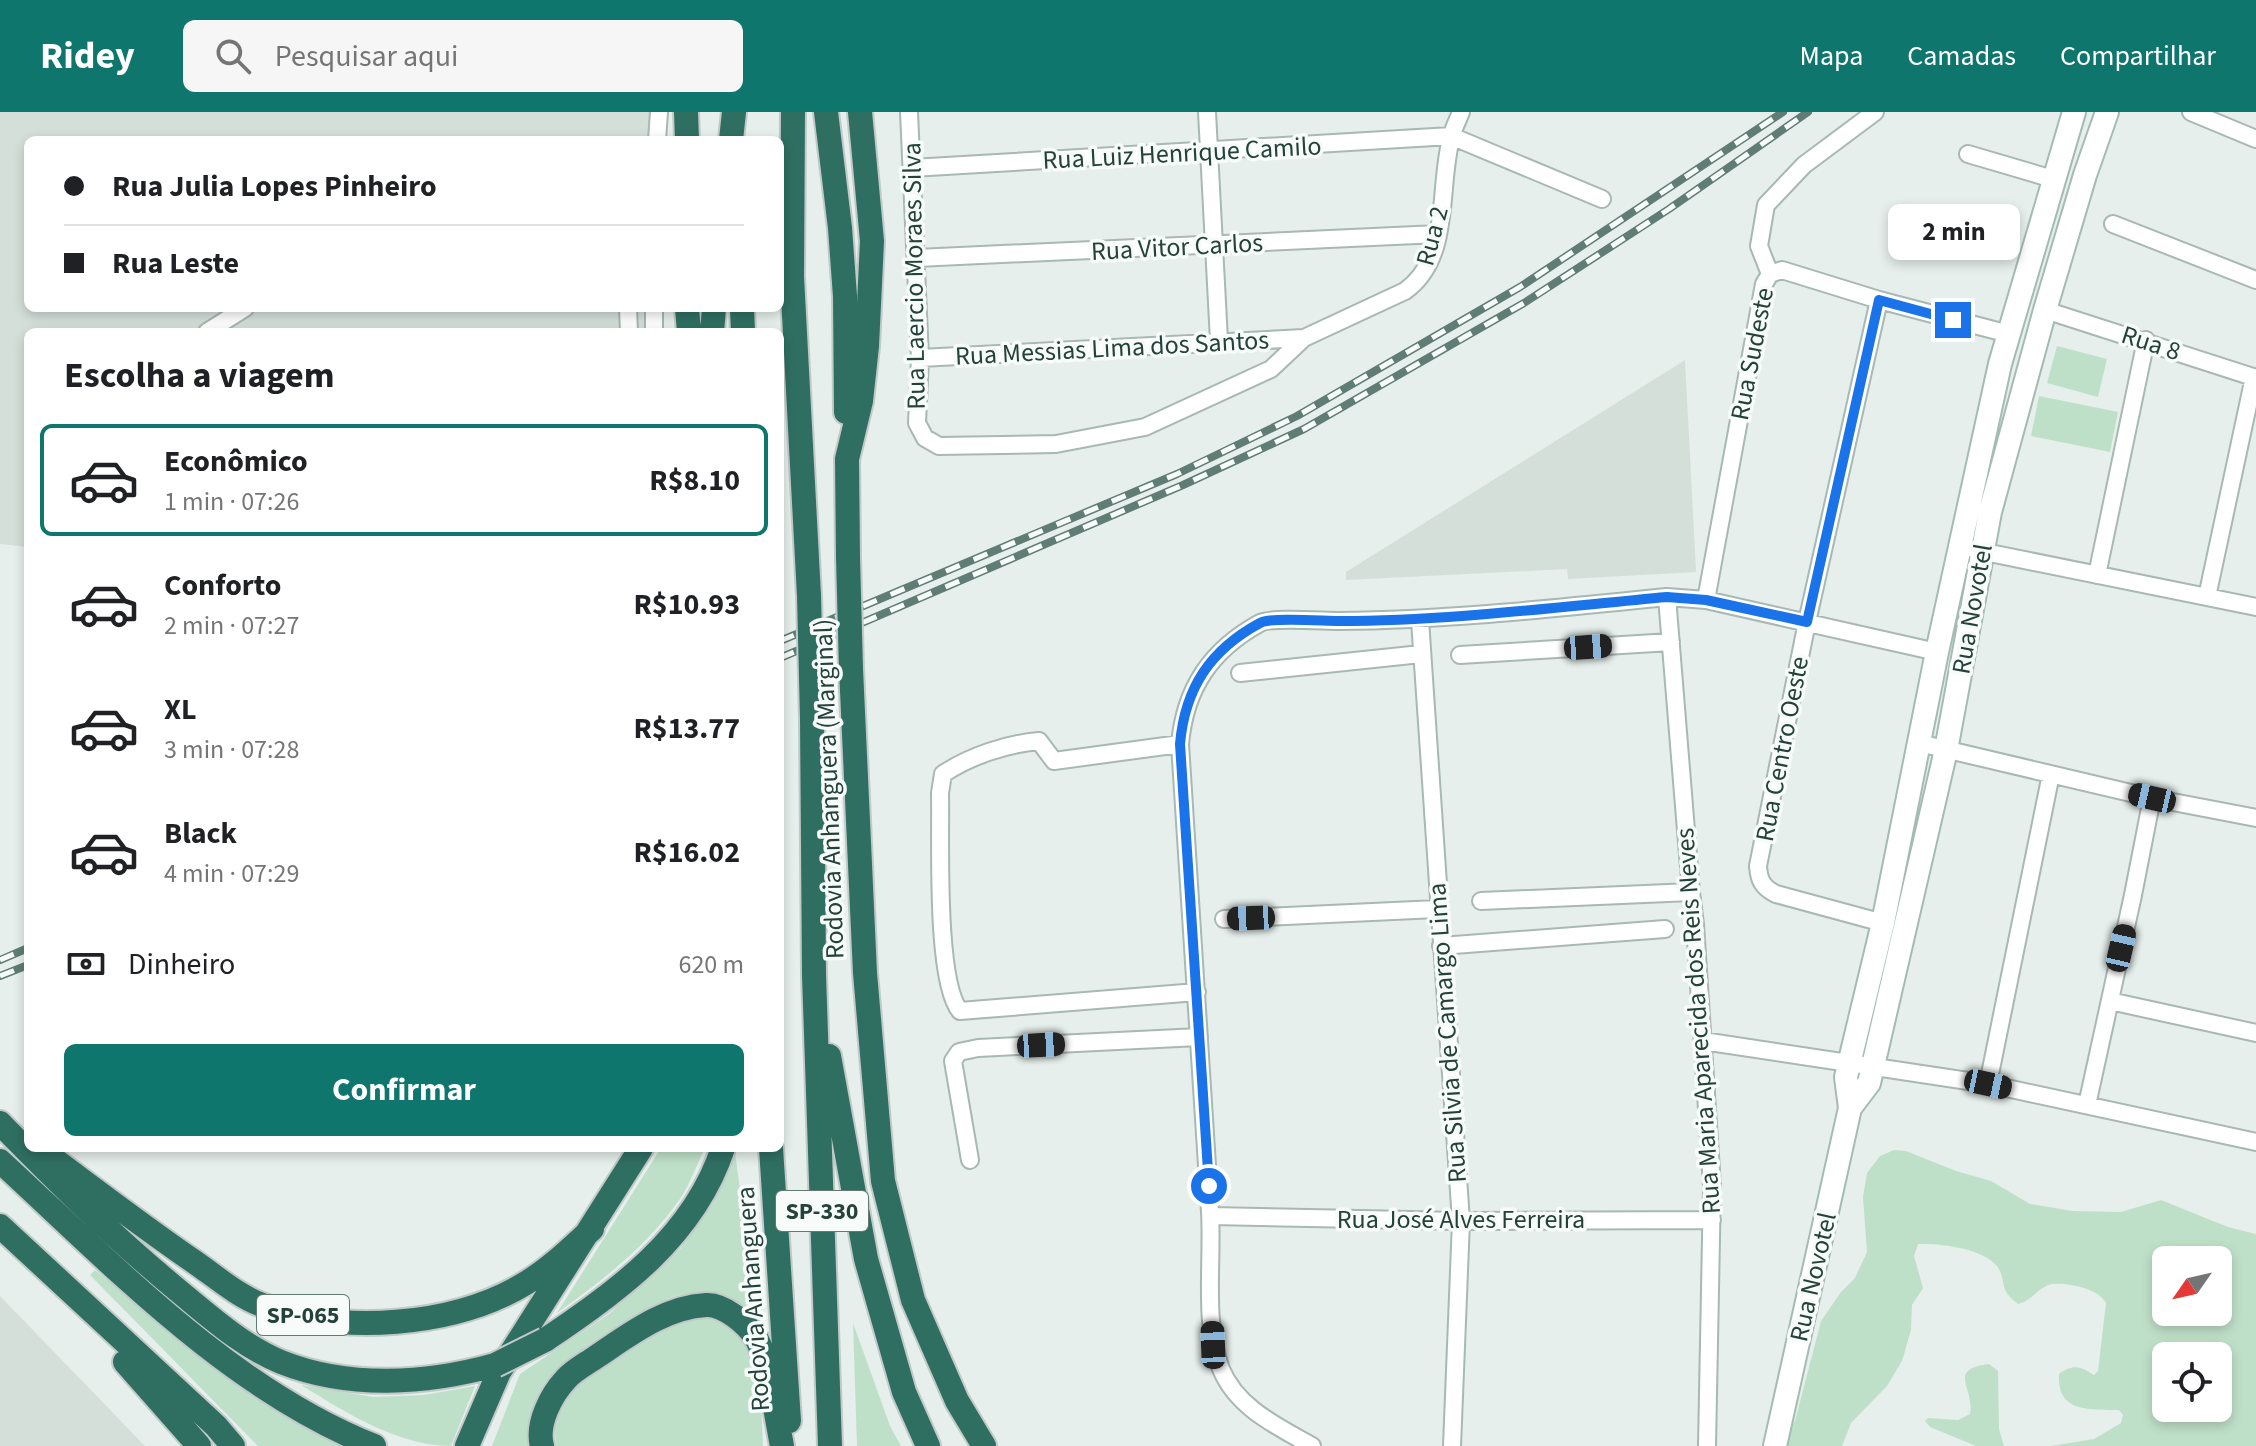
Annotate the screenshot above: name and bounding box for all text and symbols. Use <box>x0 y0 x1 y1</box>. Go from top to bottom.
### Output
search box <box>183 20 743 92</box>
text: Ridey <box>40 29 135 83</box>
icon: search <box>211 34 255 78</box>
text: Pesquisar aqui <box>275 35 458 78</box>
text: Mapa <box>1800 36 1863 76</box>
text: Camadas <box>1907 36 2016 76</box>
text: Compartilhar <box>2060 36 2216 76</box>
street label: Rua Luiz Henrique Camilo <box>1042 127 1322 179</box>
street label: Rua Laercio Moraes Silva <box>893 142 935 410</box>
text: Rua Julia Lopes Pinheiro <box>112 165 437 208</box>
street label: Rua 2 <box>1406 202 1458 270</box>
callout: 2 min <box>1887 204 2019 260</box>
text: 2 min <box>1922 213 1986 250</box>
street label: Rua Vitor Carlos <box>1090 224 1264 270</box>
text: Rua Leste <box>112 242 239 285</box>
street label: Rua Sudeste <box>1721 285 1783 423</box>
route end <box>1935 302 1971 338</box>
street label: Rua 8 <box>2117 316 2185 370</box>
street label: Rua Messias Lima dos Santos <box>954 321 1270 375</box>
text: Escolha a viagem <box>64 350 335 401</box>
text: Econômico <box>164 440 308 483</box>
icon: car <box>68 444 140 516</box>
text: R$8.10 <box>649 459 740 502</box>
text: 1 min · 07:26 <box>164 483 299 520</box>
street label: Rua Novotel <box>1942 541 2002 677</box>
text: Conforto <box>164 564 281 607</box>
icon: car <box>68 568 140 640</box>
text: R$10.93 <box>633 583 740 626</box>
text: 2 min · 07:27 <box>164 607 299 644</box>
street label: Rodovia Anhanguera (Marginal) <box>805 618 853 960</box>
car <box>1563 633 1613 661</box>
street label: Rua Centro Oeste <box>1746 653 1818 845</box>
text: XL <box>164 688 197 731</box>
icon: car <box>68 692 140 764</box>
text: R$13.77 <box>633 707 740 750</box>
text: 3 min · 07:28 <box>164 731 299 768</box>
car <box>2126 781 2178 815</box>
text: Black <box>164 812 237 855</box>
icon: car <box>68 816 140 888</box>
street label: Rua Maria Aparecida dos Reis Neves <box>1666 827 1730 1215</box>
text: R$16.02 <box>633 831 740 874</box>
text: 4 min · 07:29 <box>164 855 299 892</box>
street label: Rua Silvia de Camargo Lima <box>1418 882 1476 1184</box>
car <box>1227 905 1275 931</box>
car <box>2104 922 2138 974</box>
icon: cash <box>64 942 108 986</box>
text: Dinheiro <box>128 943 235 986</box>
text: 620 m <box>678 946 744 983</box>
car <box>1016 1032 1066 1058</box>
button: Confirmar <box>64 1044 744 1136</box>
car <box>1962 1067 2014 1101</box>
route start <box>1191 1168 1227 1204</box>
street label: Rodovia Anhanguera <box>727 1185 779 1413</box>
road number: SP-330 <box>776 1191 868 1231</box>
street label: Rua José Alves Ferreira <box>1337 1201 1585 1238</box>
street label: Rua Novotel <box>1780 1209 1846 1345</box>
north arrow <box>2152 1246 2232 1326</box>
map controls <box>2152 1246 2232 1422</box>
road number: SP-065 <box>257 1295 349 1335</box>
car <box>1200 1321 1226 1369</box>
button: locate <box>2152 1342 2232 1422</box>

